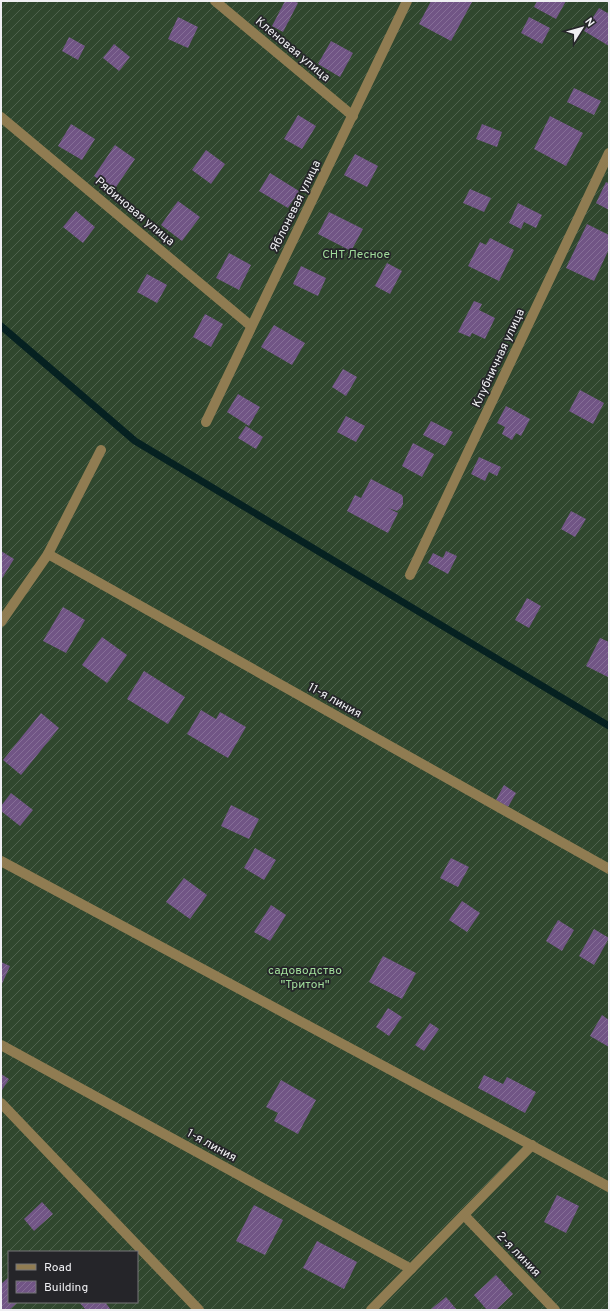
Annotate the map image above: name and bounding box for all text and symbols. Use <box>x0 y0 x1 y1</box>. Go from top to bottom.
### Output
north arrow <box>562 8 602 48</box>
street label: Кленовая улица <box>252 14 333 86</box>
text: N <box>581 15 597 30</box>
street label: Яблоневая улица <box>267 158 325 255</box>
street label: Рябиновая улица <box>91 174 178 250</box>
park label: СНТ Лесное <box>322 247 390 263</box>
street label: Клубничная улица <box>469 306 529 410</box>
street label: 11-я линия <box>305 680 364 722</box>
park label: садоводство "Тритон" <box>268 963 342 993</box>
street label: 1-я линия <box>184 1126 239 1166</box>
street label: 2-я линия <box>493 1229 544 1281</box>
legend <box>8 1251 138 1303</box>
text: Road <box>44 1260 72 1276</box>
text: Building <box>44 1280 88 1296</box>

